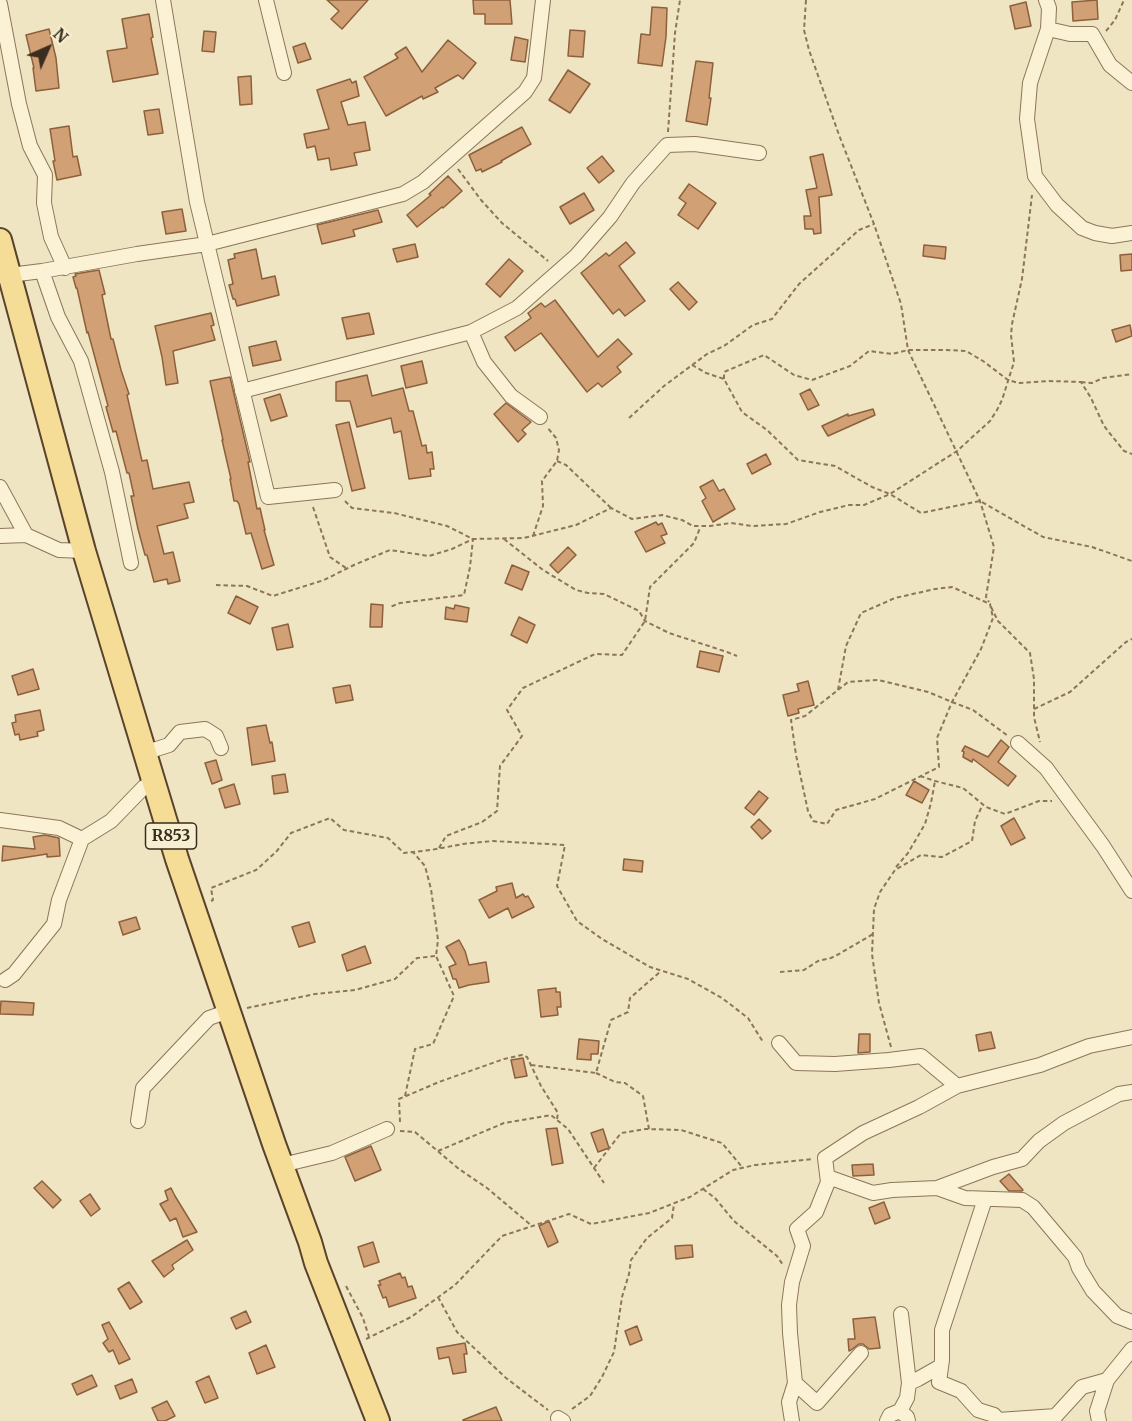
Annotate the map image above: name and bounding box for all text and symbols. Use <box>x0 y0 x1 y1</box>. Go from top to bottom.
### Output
north arrow <box>18 18 78 78</box>
text: N <box>49 24 72 47</box>
road number: R853 <box>146 823 196 849</box>

